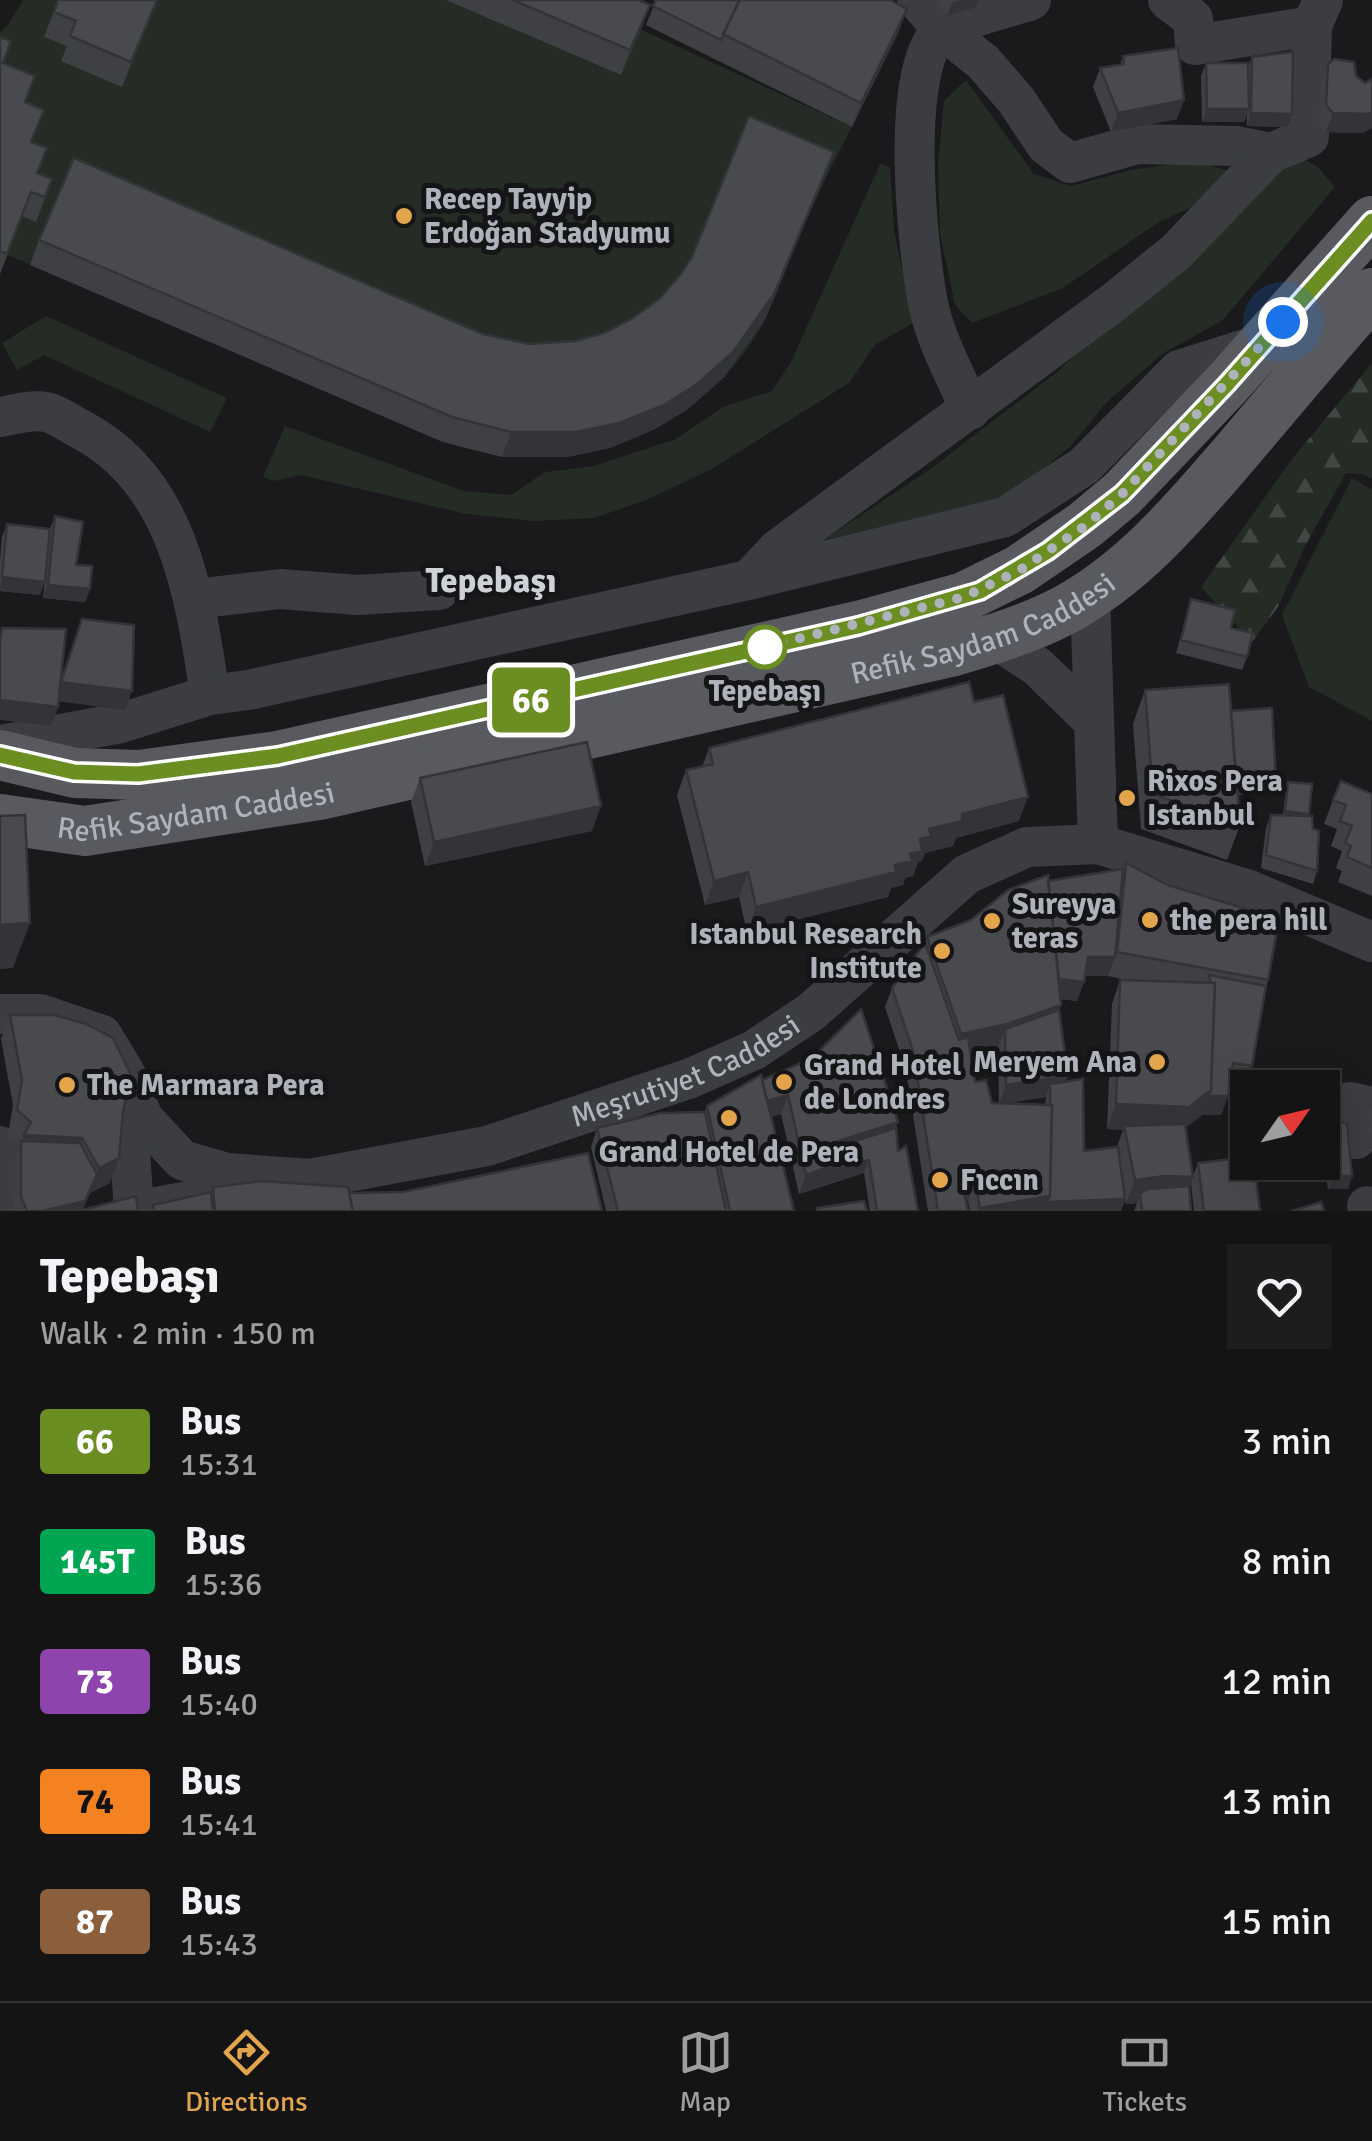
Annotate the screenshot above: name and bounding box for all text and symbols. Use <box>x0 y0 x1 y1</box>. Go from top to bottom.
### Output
place label: Recep Tayyip Erdoğan Stadyumu <box>424 181 671 252</box>
marker: Recep Tayyip Erdoğan Stadyumu <box>393 205 415 227</box>
your location <box>1258 297 1308 347</box>
district label: Tepebaşı <box>425 559 557 602</box>
street label: Refik Saydam Caddesi <box>847 565 1123 692</box>
marker: Tepebaşı <box>744 626 786 668</box>
line badge: 66 <box>486 668 576 732</box>
place label: Tepebaşı <box>709 673 821 710</box>
text: 66 <box>512 679 550 722</box>
place label: Rixos Pera Istanbul <box>1147 763 1283 834</box>
street label: Refik Saydam Caddesi <box>55 774 338 850</box>
marker: Rixos Pera Istanbul <box>1116 787 1138 809</box>
place label: Sureyya teras <box>1011 886 1116 957</box>
place label: the pera hill <box>1169 902 1327 939</box>
marker: the pera hill <box>1139 909 1161 931</box>
marker: Sureyya teras <box>981 910 1003 932</box>
place label: Istanbul Research Institute <box>689 916 922 987</box>
marker: Istanbul Research Institute <box>931 940 953 962</box>
street label: Meşrutiyet Caddesi <box>566 1006 807 1135</box>
place label: Meryem Ana <box>973 1044 1137 1081</box>
place label: Grand Hotel de Londres <box>804 1047 961 1118</box>
marker: Meryem Ana <box>1146 1051 1168 1073</box>
place label: The Marmara Pera <box>87 1067 325 1104</box>
north arrow <box>1230 1070 1340 1180</box>
map controls <box>1230 1070 1340 1180</box>
marker: Grand Hotel de Londres <box>773 1071 795 1093</box>
marker: The Marmara Pera <box>56 1074 78 1096</box>
marker: Grand Hotel de Pera <box>718 1107 740 1129</box>
place label: Grand Hotel de Pera <box>599 1134 859 1171</box>
place label: Fıccın <box>960 1162 1039 1199</box>
marker: Fıccın <box>929 1169 951 1191</box>
button: heart <box>1227 1244 1332 1349</box>
text: Tepebaşı <box>40 1247 220 1306</box>
text: Walk · 2 min · 150 m <box>40 1314 316 1353</box>
text: Bus <box>180 1398 241 1445</box>
text: 3 min <box>1242 1418 1332 1465</box>
text: 66 <box>76 1420 114 1463</box>
text: 15:31 <box>180 1445 258 1484</box>
text: Bus <box>185 1518 246 1565</box>
text: 8 min <box>1242 1538 1332 1585</box>
text: 145T <box>60 1540 135 1583</box>
text: 15:36 <box>185 1565 262 1604</box>
text: Bus <box>180 1638 241 1685</box>
text: 12 min <box>1221 1658 1332 1705</box>
text: 73 <box>76 1660 114 1703</box>
text: 15:40 <box>180 1685 258 1724</box>
text: Bus <box>180 1758 241 1805</box>
text: 13 min <box>1221 1778 1332 1825</box>
text: 74 <box>76 1780 114 1823</box>
text: 15:41 <box>180 1805 258 1844</box>
text: Bus <box>180 1878 241 1925</box>
text: 15 min <box>1221 1898 1332 1945</box>
text: 87 <box>76 1900 114 1943</box>
text: 15:43 <box>180 1925 258 1964</box>
tab: Directions <box>185 2025 307 2119</box>
tab: Map <box>678 2025 733 2119</box>
tab: Tickets <box>1103 2025 1187 2119</box>

